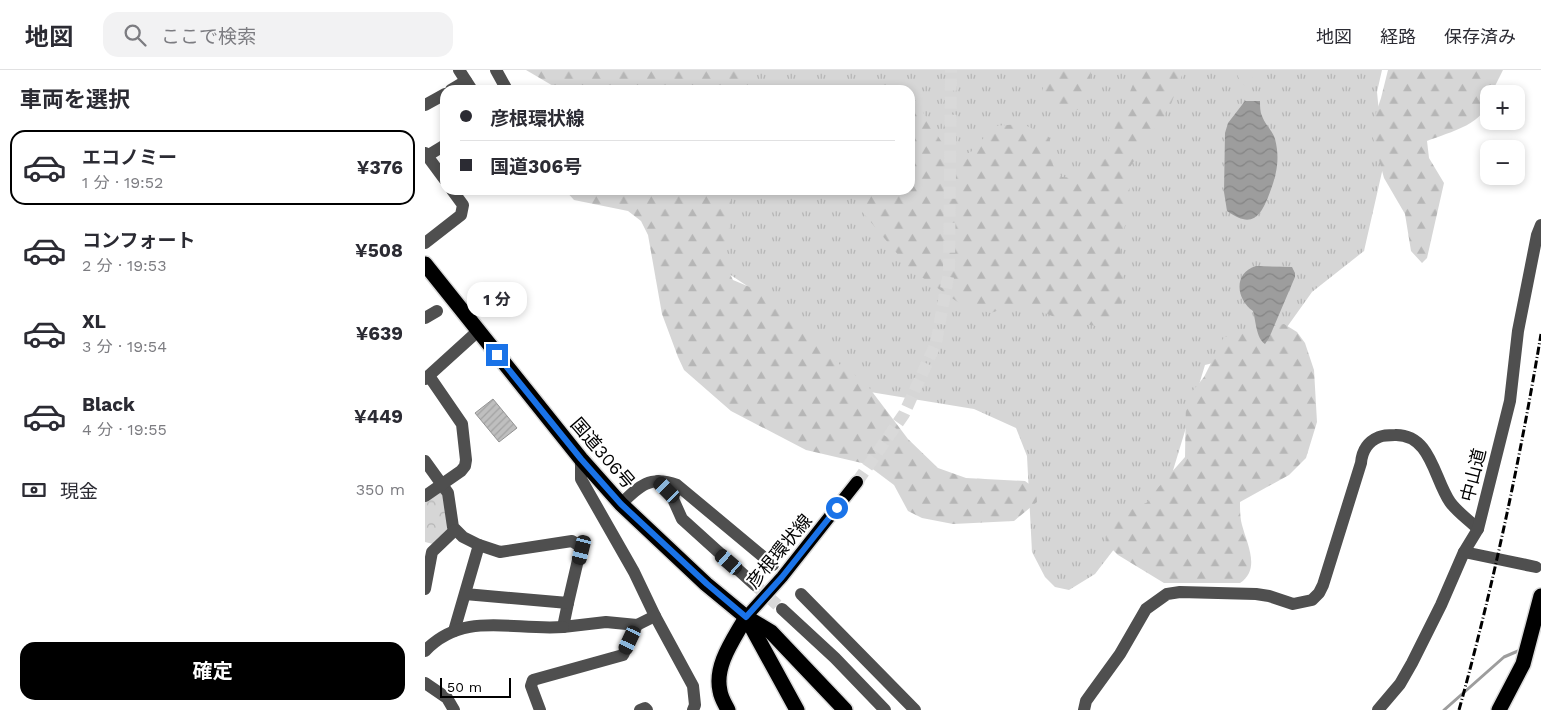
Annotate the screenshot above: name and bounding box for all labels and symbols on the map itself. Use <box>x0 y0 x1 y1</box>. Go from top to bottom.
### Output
callout: 1 分 <box>467 282 527 318</box>
route end <box>486 344 508 366</box>
street label: 国道306号 <box>567 413 639 493</box>
street label: 中山道 <box>1456 446 1490 504</box>
car <box>651 474 682 506</box>
route start <box>826 497 848 519</box>
street label: 彦根環状線 <box>742 510 816 592</box>
car <box>571 534 592 566</box>
car <box>712 546 745 578</box>
car <box>616 623 643 657</box>
scale bar <box>440 675 511 698</box>

